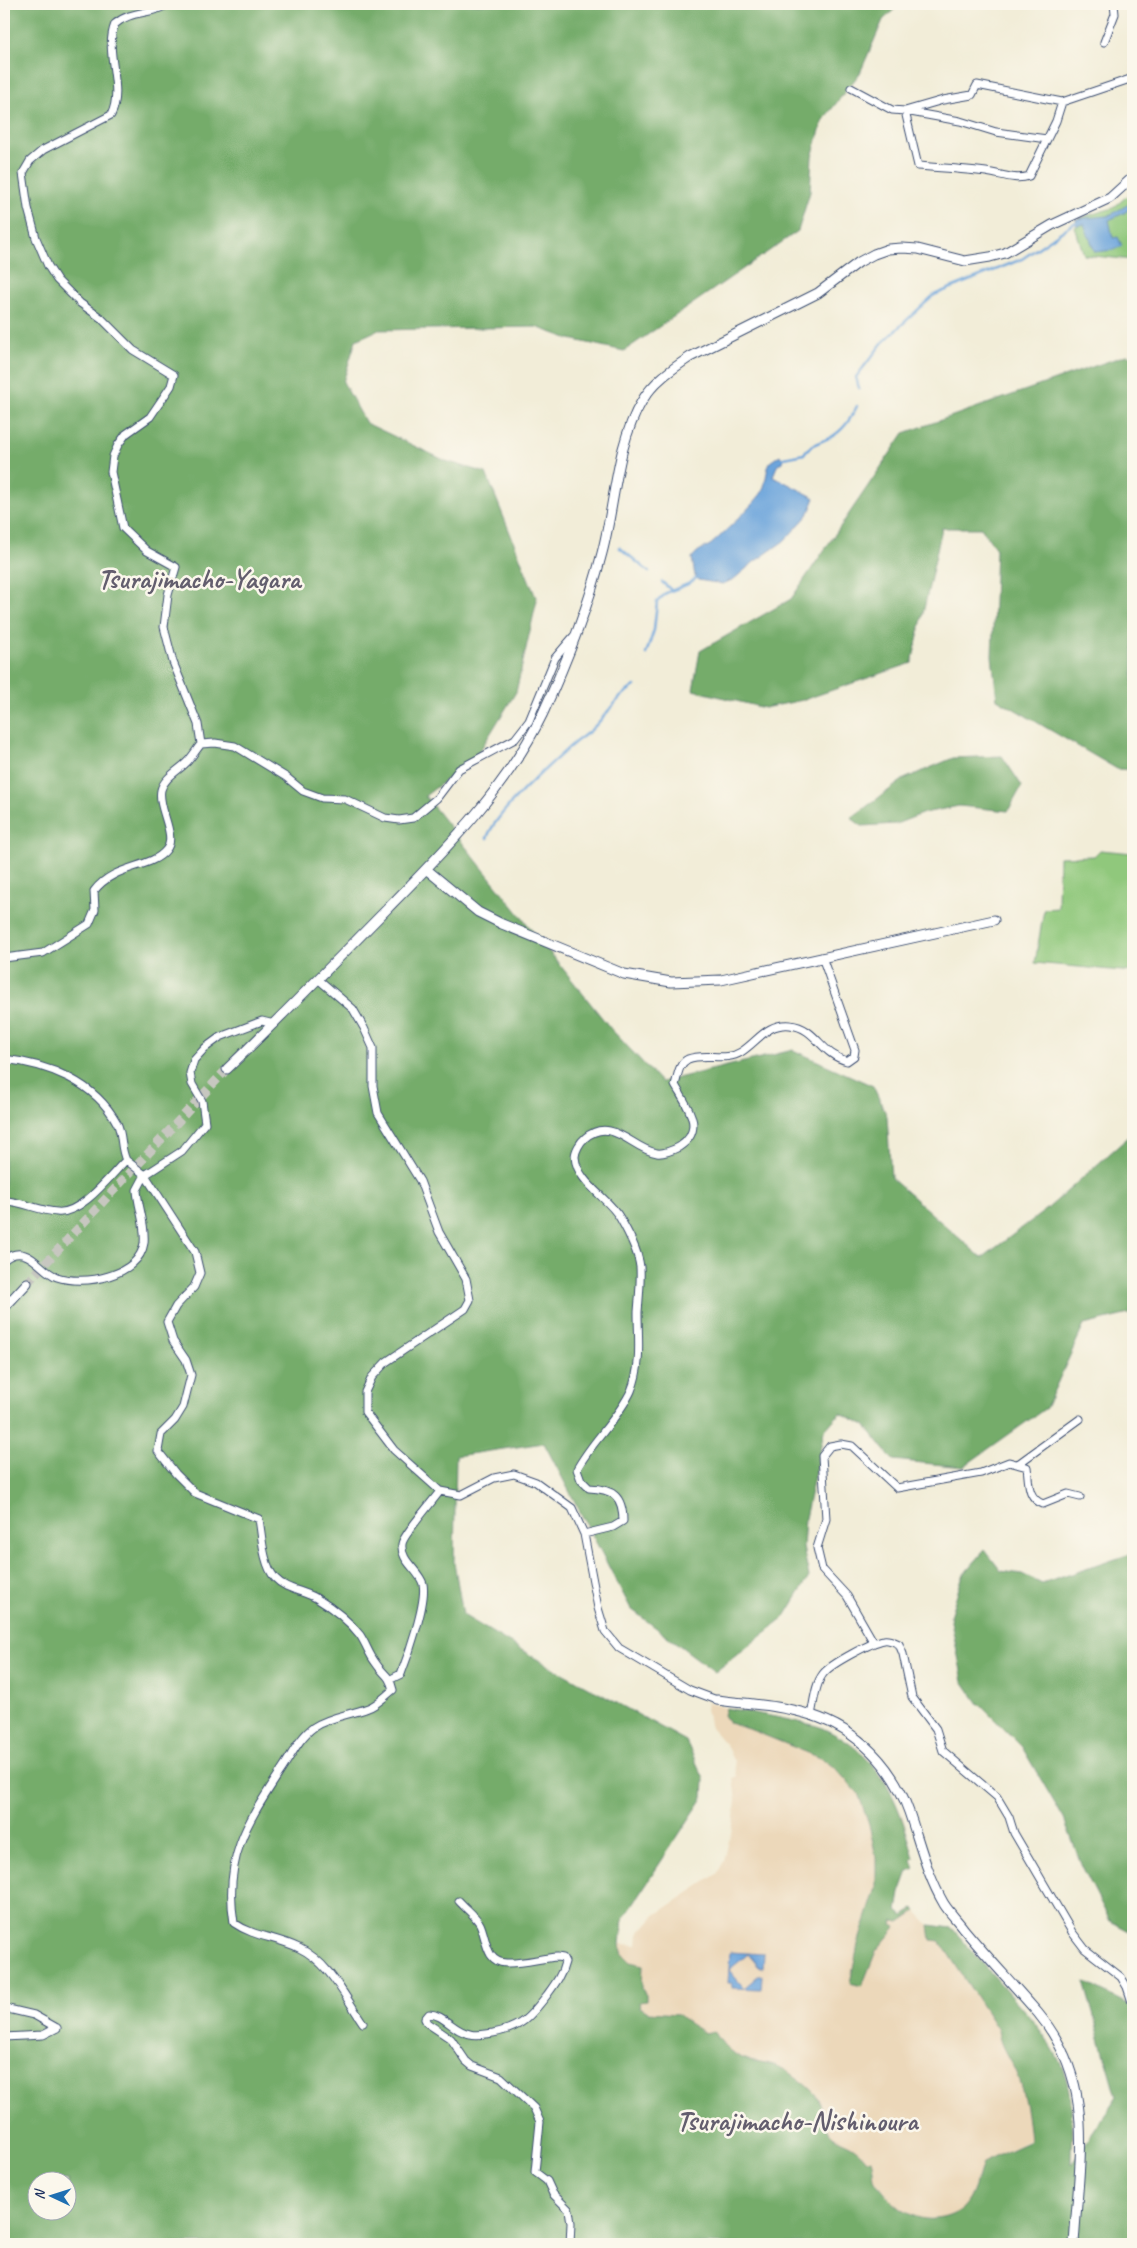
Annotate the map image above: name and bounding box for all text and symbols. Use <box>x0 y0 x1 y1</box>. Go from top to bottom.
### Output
district label: Tsurajimacho-Yagara <box>98 561 303 596</box>
district label: Tsurajimacho-Nishinoura <box>676 2103 920 2138</box>
north arrow <box>28 2170 78 2220</box>
text: N <box>31 2188 48 2200</box>

